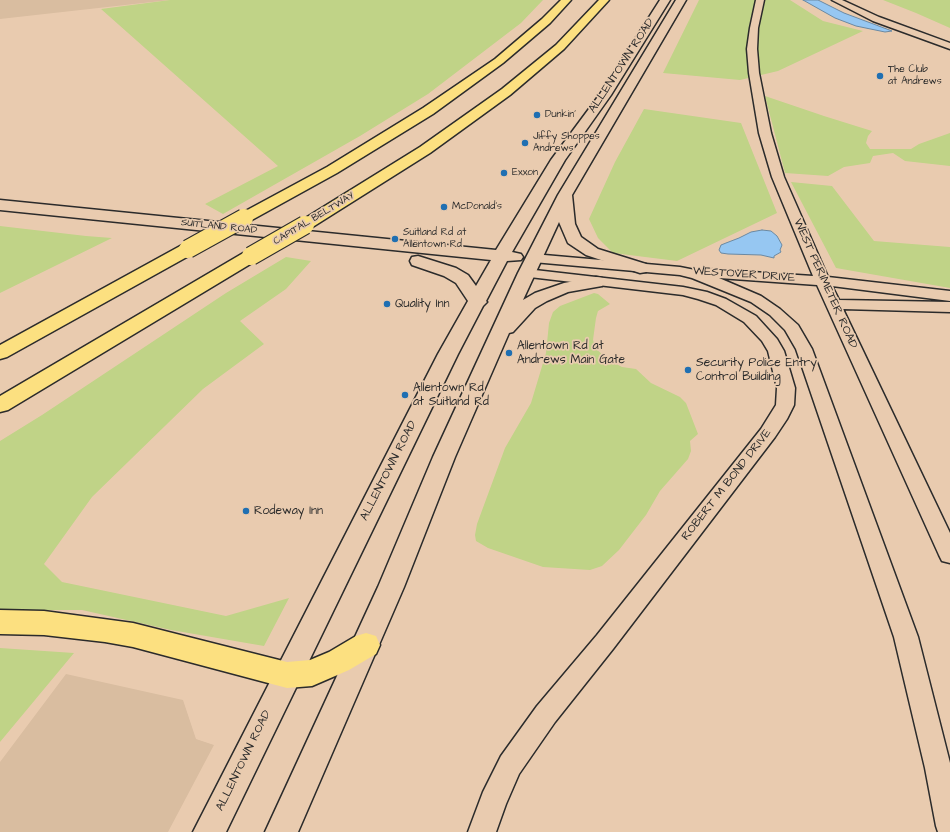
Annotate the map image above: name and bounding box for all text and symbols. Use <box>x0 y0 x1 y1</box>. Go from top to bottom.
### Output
street label: ALLENTOWN ROAD <box>586 16 658 116</box>
place label: The Club at Andrews <box>888 64 942 88</box>
marker: The Club at Andrews <box>875 71 885 81</box>
place label: Dunkin' <box>545 109 576 121</box>
marker: Dunkin' <box>532 110 542 120</box>
place label: Jiffy Shoppes Andrews <box>533 131 600 154</box>
marker: Jiffy Shoppes Andrews <box>520 138 530 148</box>
place label: Exxon <box>512 167 538 179</box>
marker: Exxon <box>499 168 509 178</box>
street label: CAPITAL BELTWAY <box>271 190 357 248</box>
place label: McDonald's <box>452 201 502 213</box>
marker: McDonald's <box>439 202 449 212</box>
street label: SUITLAND ROAD <box>180 217 258 237</box>
street label: WEST PERIMETER ROAD <box>790 217 860 351</box>
place label: Suitland Rd at Allentown Rd <box>403 227 466 250</box>
marker: Suitland Rd at Allentown Rd <box>390 234 400 244</box>
street label: WESTOVER DRIVE <box>692 264 796 286</box>
place label: Quality Inn <box>395 297 450 311</box>
marker: Quality Inn <box>382 299 392 309</box>
place label: Allentown Rd at Andrews Main Gate <box>517 339 625 367</box>
marker: Allentown Rd at Andrews Main Gate <box>504 348 514 358</box>
place label: Security Police Entry Control Building <box>696 356 817 384</box>
marker: Security Police Entry Control Building <box>683 365 693 375</box>
place label: Allentown Rd at Suitland Rd <box>413 381 489 409</box>
marker: Allentown Rd at Suitland Rd <box>400 390 410 400</box>
street label: ALLENTOWN ROAD <box>358 419 420 523</box>
street label: ROBERT M BOND DRIVE <box>679 426 775 544</box>
place label: Rodeway Inn <box>254 504 323 518</box>
marker: Rodeway Inn <box>241 506 251 516</box>
street label: ALLENTOWN ROAD <box>213 708 275 814</box>

